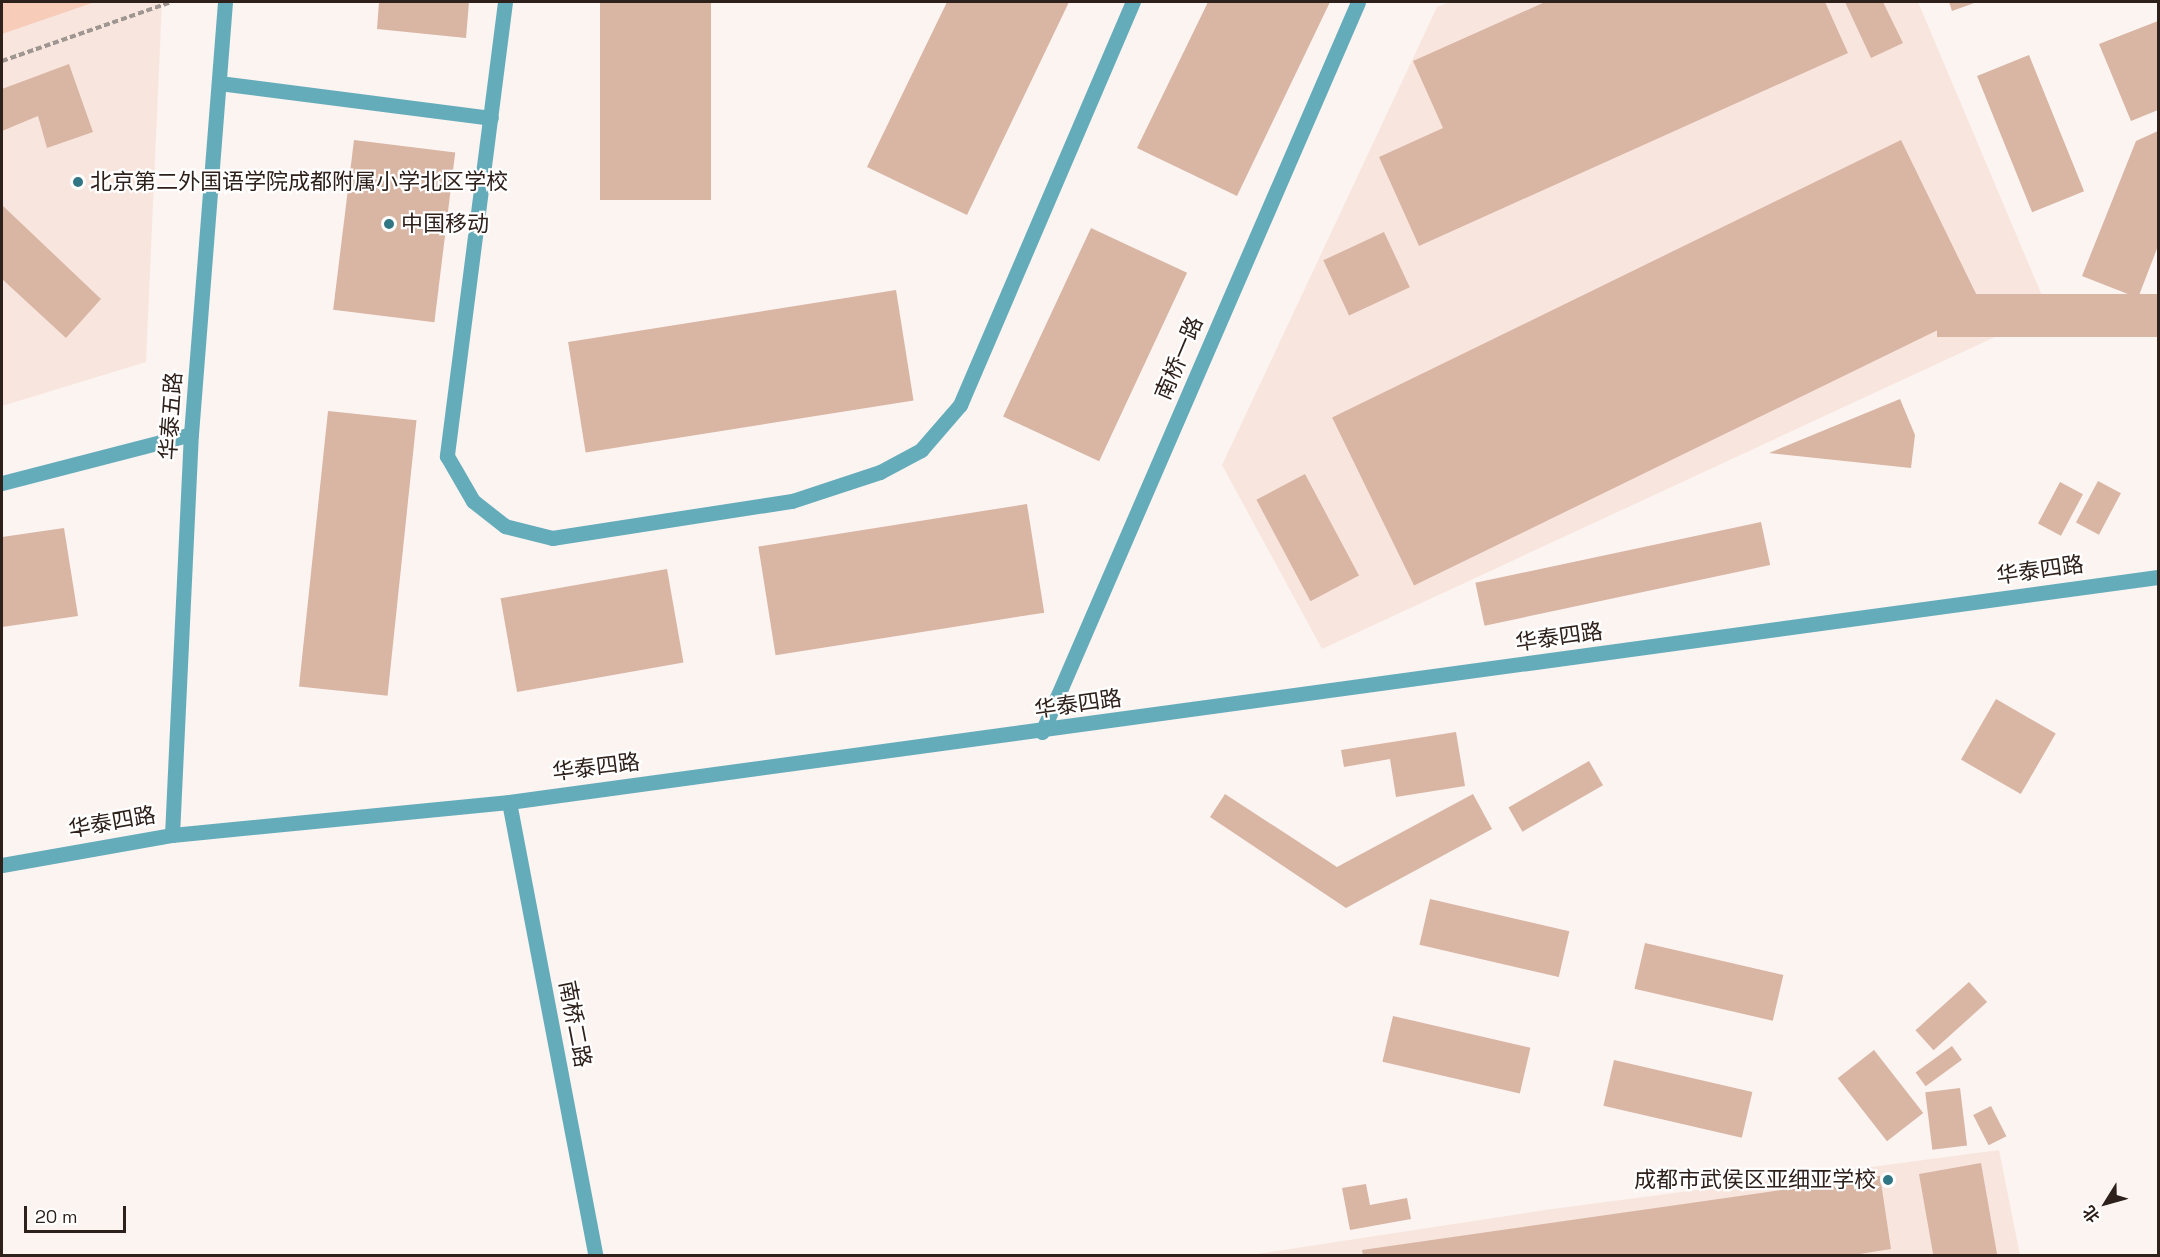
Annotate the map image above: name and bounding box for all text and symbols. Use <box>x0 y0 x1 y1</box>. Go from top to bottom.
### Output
place label: 北京第二外国语学院成都附属小学北区学校 <box>90 169 508 195</box>
marker: 北京第二外国语学院成都附属小学北区学校 <box>71 175 85 189</box>
place label: 中国移动 <box>401 211 489 237</box>
marker: 中国移动 <box>382 217 396 231</box>
street label: 南桥一路 <box>1150 312 1208 404</box>
street label: 华泰五路 <box>155 371 187 461</box>
street label: 华泰四路 <box>1995 551 2085 589</box>
street label: 华泰四路 <box>1514 618 1604 656</box>
street label: 华泰四路 <box>1033 685 1123 723</box>
street label: 华泰四路 <box>551 749 641 785</box>
street label: 华泰四路 <box>66 801 158 843</box>
street label: 南桥二路 <box>554 978 596 1070</box>
place label: 成都市武侯区亚细亚学校 <box>1634 1167 1876 1193</box>
marker: 成都市武侯区亚细亚学校 <box>1881 1173 1895 1187</box>
north arrow <box>2076 1173 2136 1233</box>
scale bar <box>27 1194 129 1232</box>
text: 北 <box>2078 1201 2104 1227</box>
text: 20 m <box>35 1205 78 1228</box>

